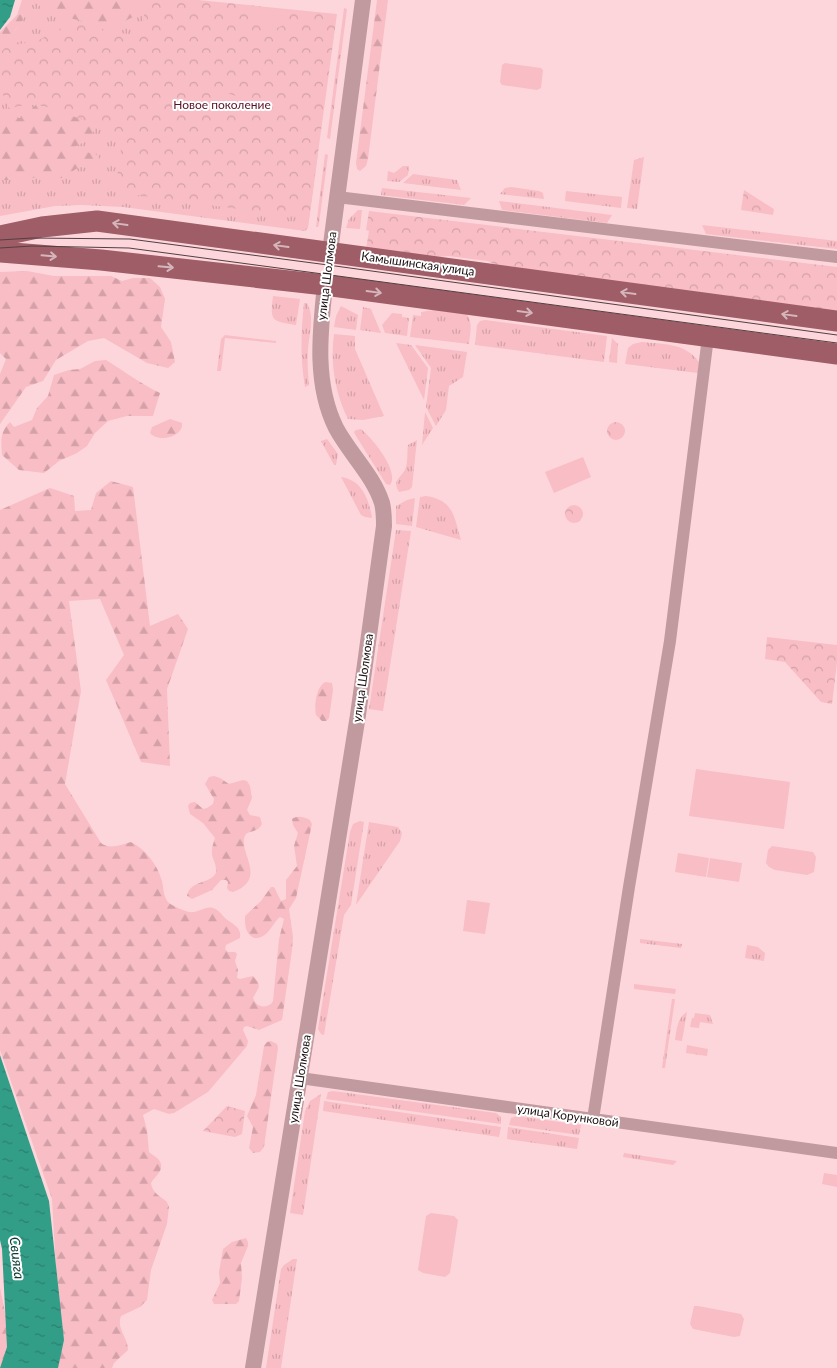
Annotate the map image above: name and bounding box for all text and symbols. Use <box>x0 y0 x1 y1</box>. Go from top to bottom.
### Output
park label: Новое поколение <box>173 97 271 112</box>
one-way arrow <box>112 219 128 229</box>
street label: улица Шолмова <box>314 231 339 321</box>
one-way arrow <box>274 240 290 250</box>
street label: Камышинская улица <box>360 248 476 279</box>
one-way arrow <box>40 251 56 261</box>
one-way arrow <box>158 262 174 272</box>
one-way arrow <box>365 287 381 297</box>
one-way arrow <box>620 288 636 298</box>
one-way arrow <box>516 307 532 317</box>
one-way arrow <box>781 309 797 319</box>
street label: улица Шолмова <box>349 633 376 723</box>
street label: улица Шолмова <box>285 1034 314 1124</box>
street label: улица Корунковой <box>516 1101 620 1130</box>
water label: Свияга <box>6 1236 29 1280</box>

